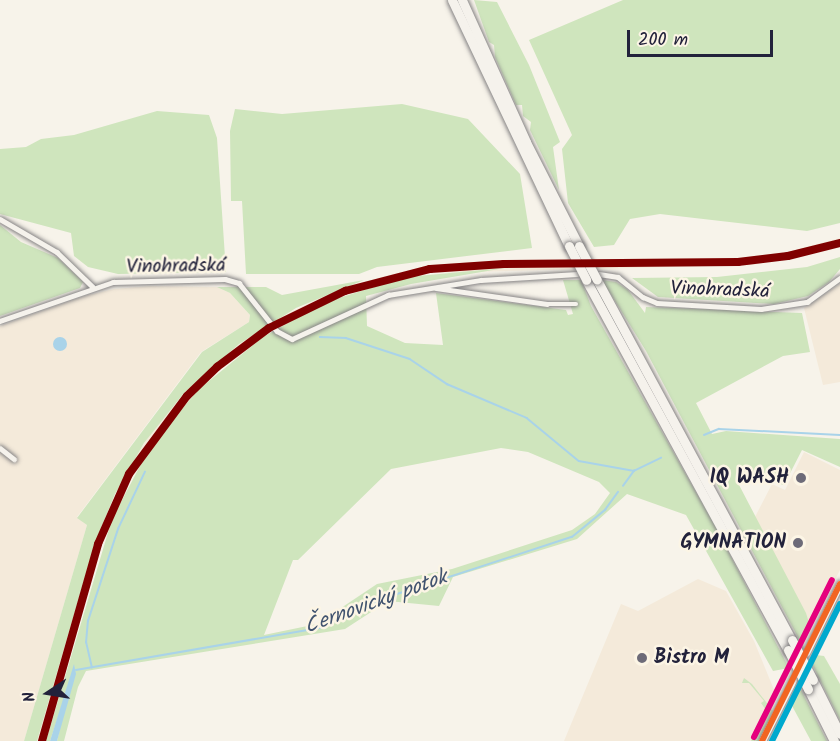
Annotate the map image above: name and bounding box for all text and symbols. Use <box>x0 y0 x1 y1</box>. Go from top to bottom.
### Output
scale bar <box>630 18 776 56</box>
text: 200 m <box>638 26 688 55</box>
street label: Vinohradská <box>126 254 226 280</box>
street label: Vinohradská <box>670 277 770 305</box>
place label: IQ WASH <box>710 466 789 490</box>
marker: IQ WASH <box>794 471 808 485</box>
place label: GYMNATION <box>680 531 786 555</box>
marker: GYMNATION <box>791 536 805 550</box>
water label: Černovický potok <box>301 566 451 640</box>
place label: Bistro M <box>654 646 729 670</box>
marker: Bistro M <box>635 651 649 665</box>
north arrow <box>18 663 78 723</box>
text: N <box>17 689 43 704</box>

